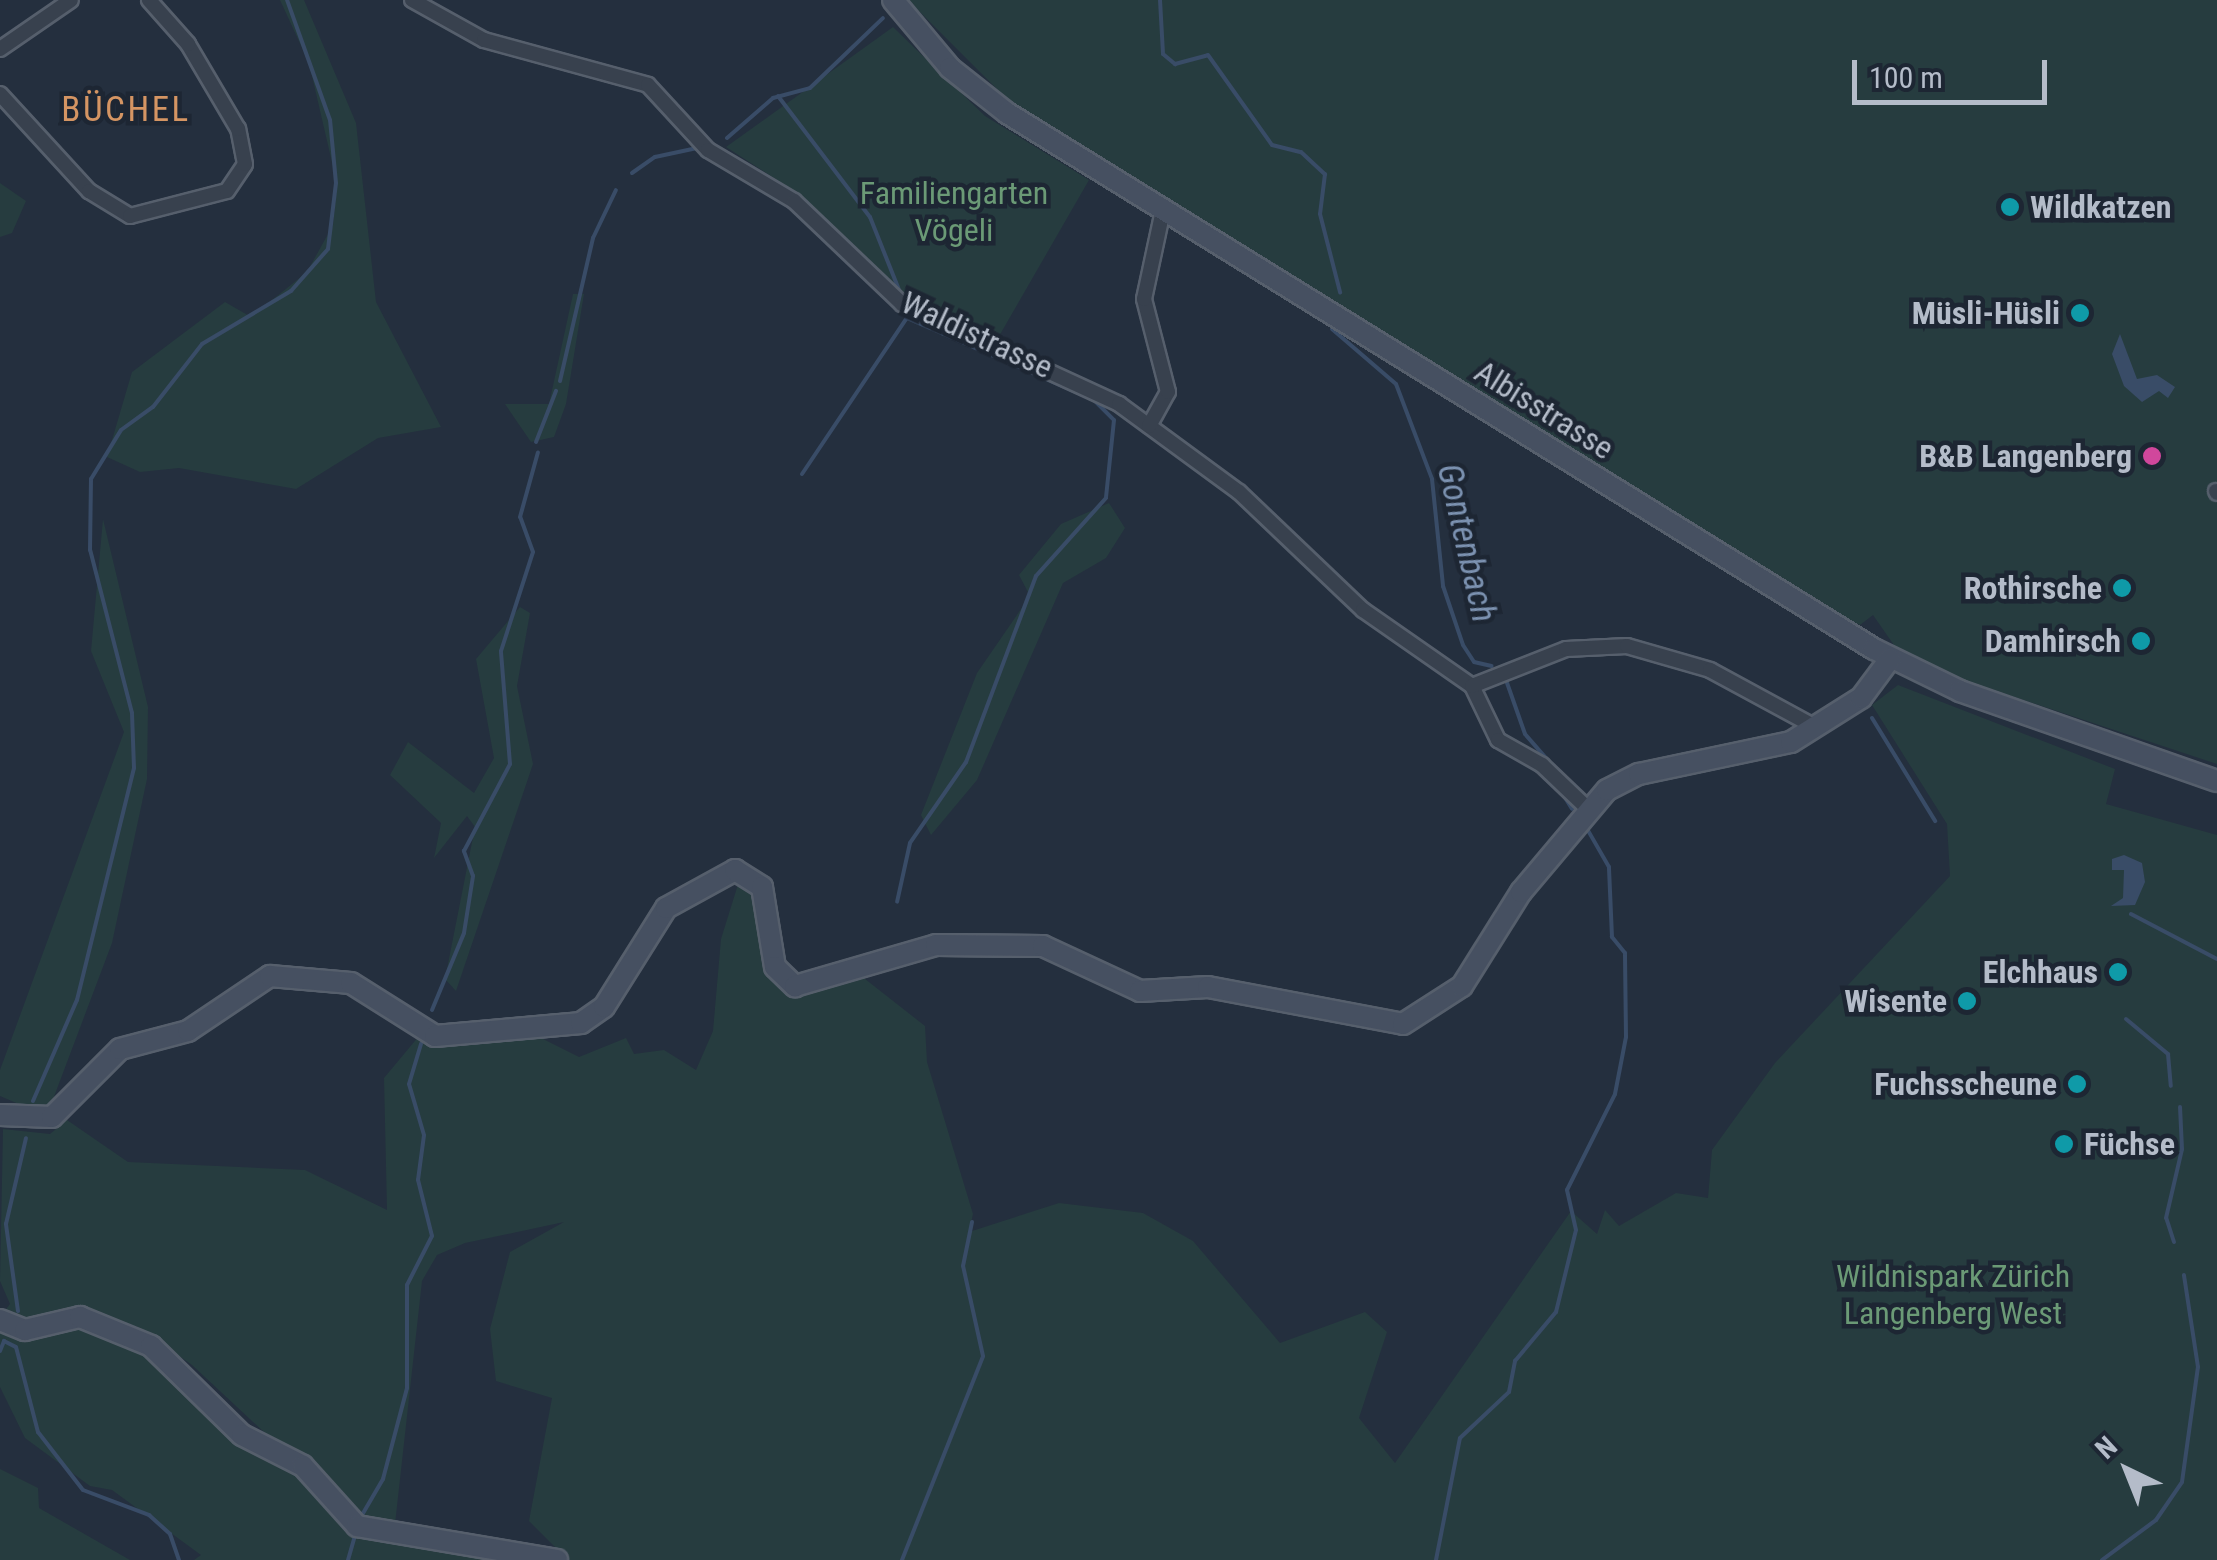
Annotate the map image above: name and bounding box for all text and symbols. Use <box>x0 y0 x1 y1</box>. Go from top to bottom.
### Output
scale bar <box>1857 40 2052 102</box>
text: 100 m <box>1869 60 1943 95</box>
district label: BÜCHEL <box>61 89 191 131</box>
park label: Familiengarten Vögeli <box>860 175 1048 250</box>
place label: Wildkatzen <box>2030 188 2171 226</box>
marker: Wildkatzen <box>1999 196 2021 218</box>
street label: Waldistrasse <box>895 283 1059 387</box>
place label: Müsli-Hüsli <box>1912 294 2060 332</box>
marker: Müsli-Hüsli <box>2069 302 2091 324</box>
street label: Albisstrasse <box>1468 352 1620 468</box>
place label: B&B Langenberg <box>1919 437 2132 475</box>
marker: B&B Langenberg <box>2141 445 2163 467</box>
water label: Gontenbach <box>1427 460 1505 626</box>
place label: Rothirsche <box>1964 569 2102 607</box>
marker: Rothirsche <box>2111 577 2133 599</box>
place label: Damhirsch <box>1985 622 2121 660</box>
marker: Damhirsch <box>2130 630 2152 652</box>
place label: Elchhaus <box>1983 953 2098 991</box>
marker: Elchhaus <box>2107 961 2129 983</box>
place label: Wisente <box>1844 982 1947 1020</box>
marker: Wisente <box>1956 990 1978 1012</box>
place label: Fuchsscheune <box>1874 1065 2057 1103</box>
marker: Fuchsscheune <box>2066 1073 2088 1095</box>
place label: Füchse <box>2084 1125 2175 1163</box>
marker: Füchse <box>2053 1133 2075 1155</box>
park label: Wildnispark Zürich Langenberg West <box>1836 1258 2070 1333</box>
north arrow <box>2077 1420 2177 1520</box>
text: N <box>2089 1430 2124 1466</box>

